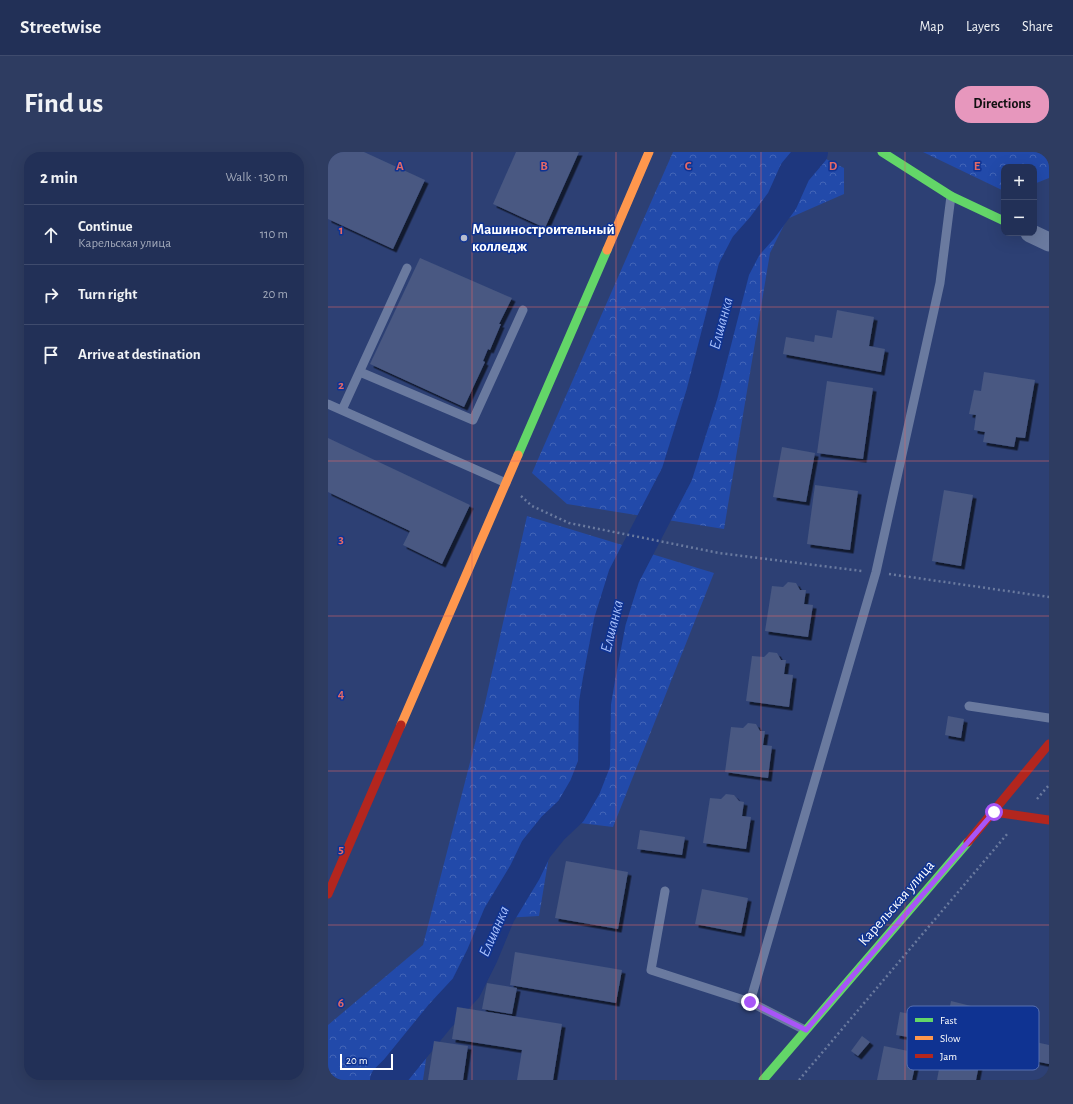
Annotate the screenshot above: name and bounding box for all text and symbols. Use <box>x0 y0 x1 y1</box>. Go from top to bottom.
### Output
text: Streetwise <box>20 18 101 37</box>
text: Map <box>919 20 944 34</box>
text: Layers <box>966 20 1000 34</box>
text: Share <box>1022 20 1053 34</box>
button: Directions <box>955 86 1049 123</box>
text: Find us <box>24 90 103 118</box>
text: A <box>396 160 404 173</box>
text: B <box>540 160 548 173</box>
text: C <box>685 160 692 173</box>
text: D <box>829 160 838 173</box>
text: E <box>974 160 981 173</box>
map controls <box>1001 164 1037 236</box>
button: + <box>1001 164 1037 200</box>
text: 2 min <box>40 169 78 186</box>
text: Walk · 130 m <box>225 171 288 184</box>
button: − <box>1001 200 1037 236</box>
text: Continue <box>78 219 133 234</box>
place label: Машиностроительный колледж <box>472 222 615 254</box>
icon: ahead <box>40 224 62 246</box>
text: 1 <box>339 224 343 237</box>
text: 110 m <box>260 228 288 241</box>
marker: Машиностроительный колледж <box>459 233 469 243</box>
text: Карельская улица <box>78 237 171 250</box>
icon: right <box>40 284 62 306</box>
text: Turn right <box>78 287 137 302</box>
text: 20 m <box>263 288 288 301</box>
water label: Елшанка <box>706 295 736 351</box>
icon: arrive <box>40 344 62 366</box>
text: Arrive at destination <box>78 347 201 362</box>
text: 2 <box>338 379 344 392</box>
text: 3 <box>338 533 344 546</box>
water label: Елшанка <box>598 598 626 654</box>
text: 4 <box>338 688 345 701</box>
route start <box>985 803 1003 821</box>
text: 5 <box>338 843 344 856</box>
street label: Карельская улица <box>855 858 937 949</box>
water label: Елшанка <box>476 904 512 959</box>
route end <box>741 993 759 1011</box>
text: 6 <box>338 997 344 1010</box>
legend <box>907 1006 1039 1070</box>
text: Fast <box>940 1015 958 1026</box>
text: Slow <box>940 1033 961 1044</box>
text: Jam <box>940 1051 957 1062</box>
scale bar <box>340 1052 393 1071</box>
text: 20 m <box>346 1055 367 1066</box>

